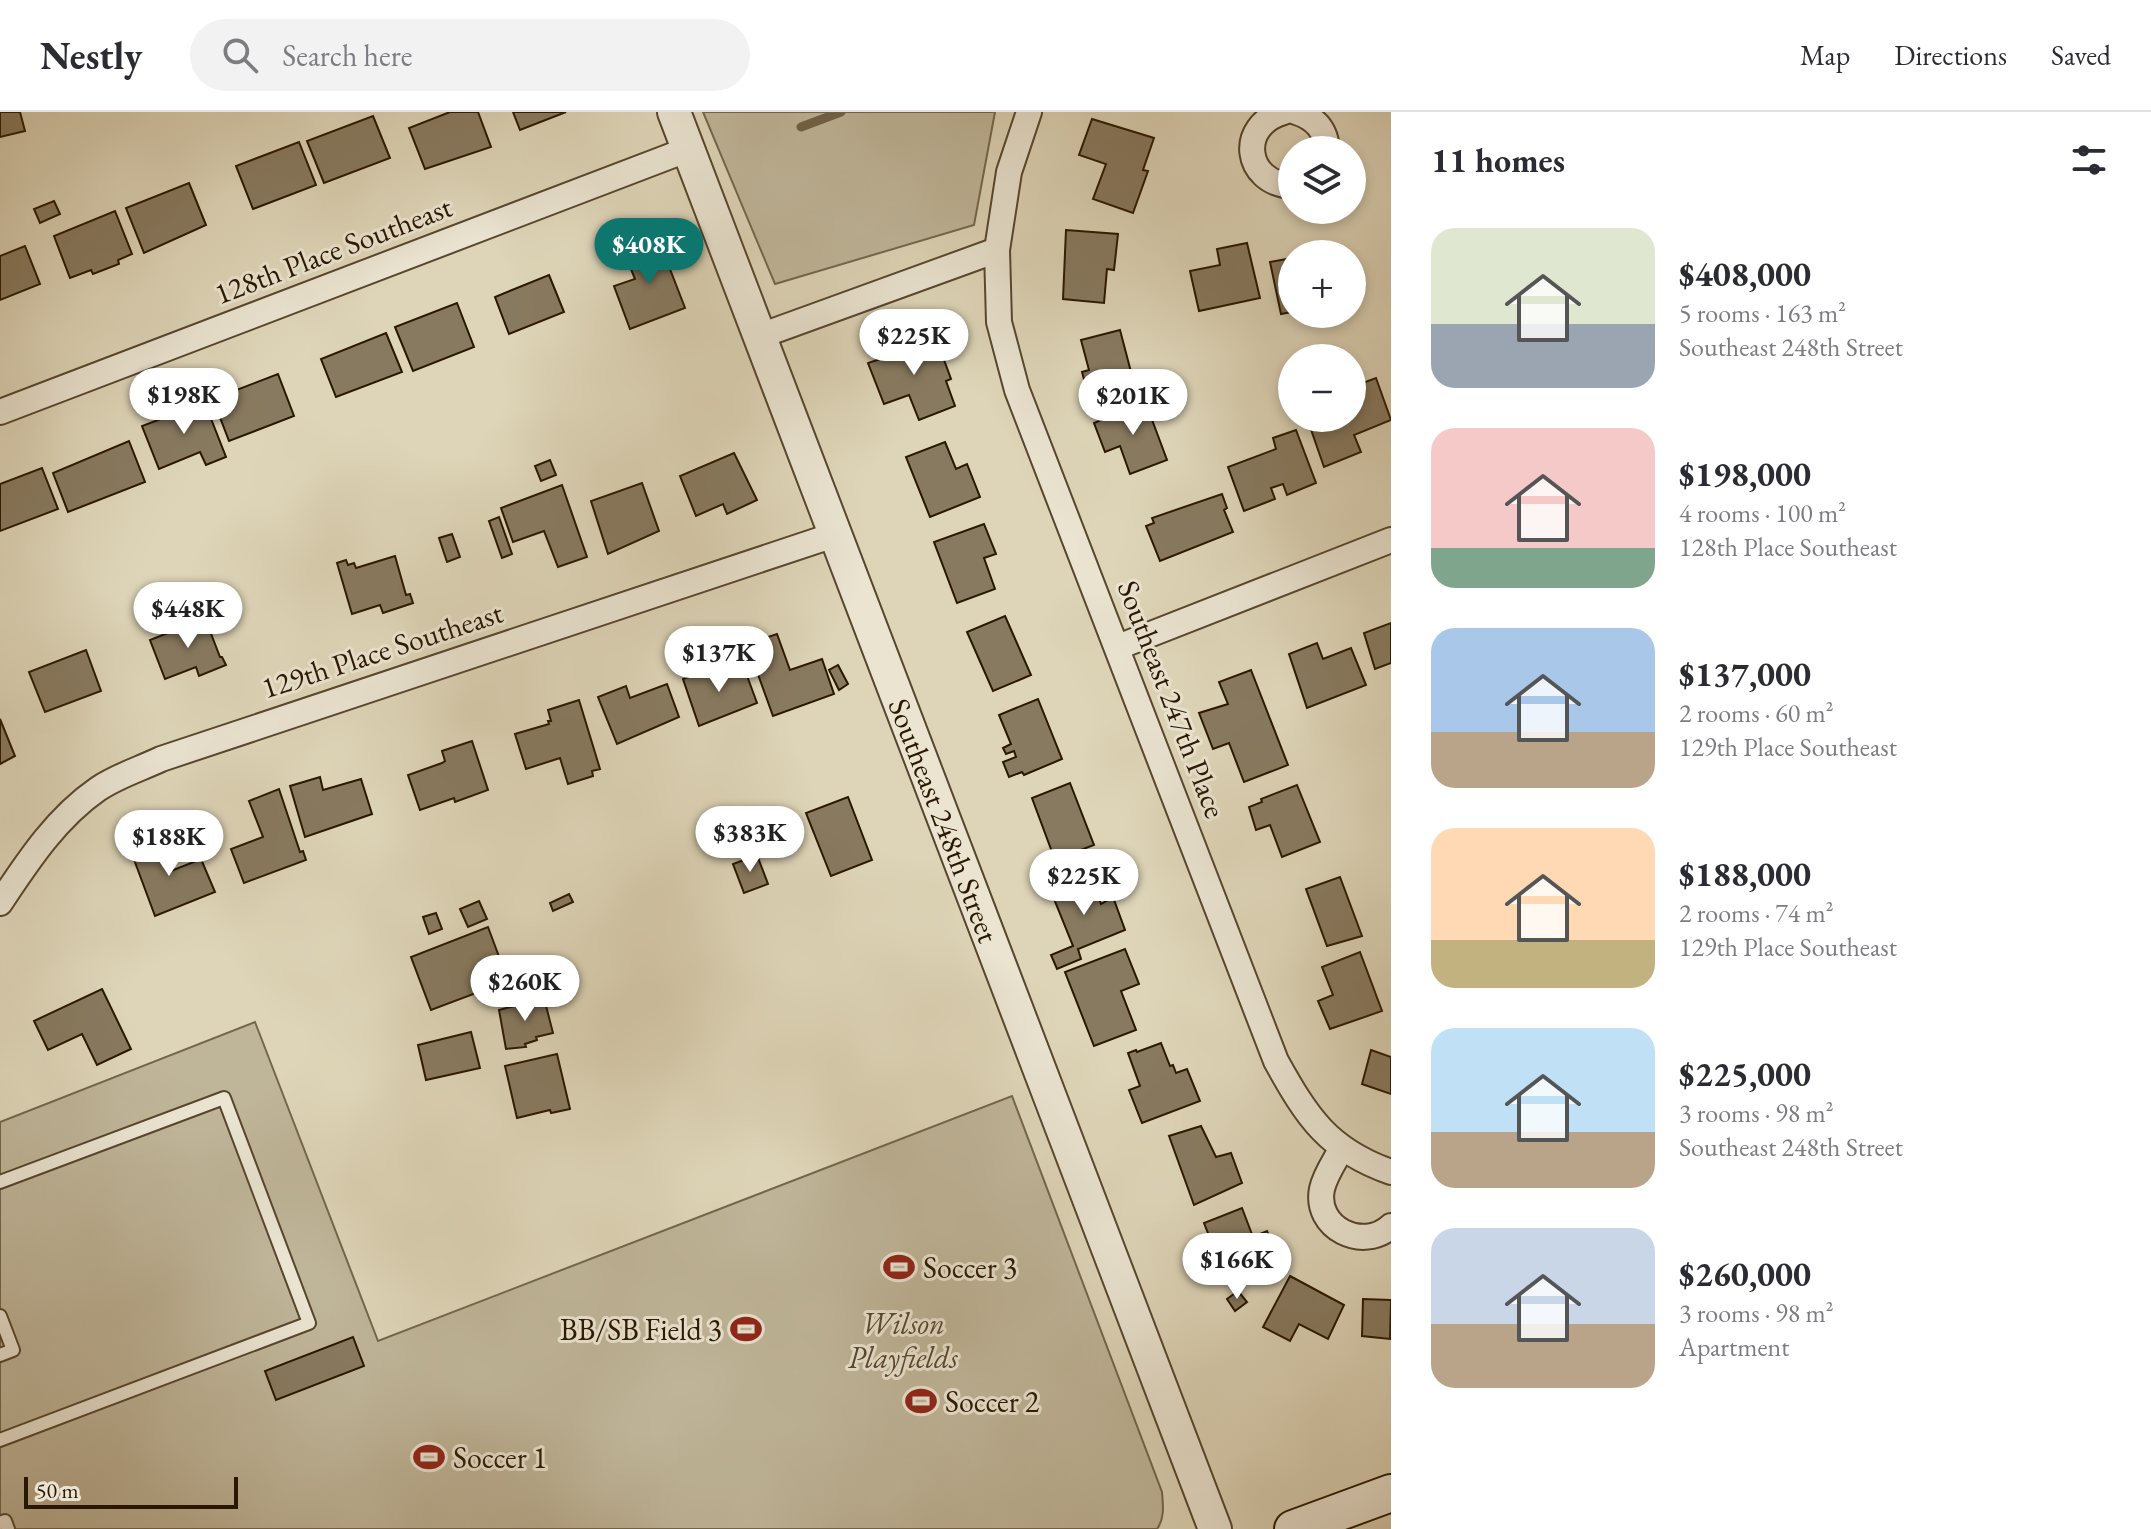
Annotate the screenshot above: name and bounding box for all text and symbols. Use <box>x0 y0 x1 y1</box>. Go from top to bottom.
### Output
search box <box>190 19 750 91</box>
text: Nestly <box>40 31 142 80</box>
icon: search <box>218 33 262 77</box>
text: Search here <box>282 36 412 75</box>
text: Map <box>1800 37 1850 73</box>
text: Directions <box>1894 37 2007 73</box>
text: Saved <box>2051 37 2111 73</box>
map controls <box>1278 136 1366 432</box>
button: layers <box>1278 136 1366 224</box>
text: 11 homes <box>1431 138 1565 182</box>
icon: filters <box>2067 138 2111 182</box>
street label: 128th Place Southeast <box>209 187 458 313</box>
pin: $408K <box>593 218 705 286</box>
text: $408K <box>612 227 686 261</box>
button: + <box>1278 240 1366 328</box>
text: $408,000 <box>1679 252 1811 296</box>
icon: home <box>1495 260 1591 356</box>
text: 5 rooms · 163 m² <box>1679 296 1846 330</box>
pin: $225K <box>858 309 970 377</box>
text: $225K <box>877 318 951 352</box>
text: Southeast 248th Street <box>1679 330 1903 364</box>
button: − <box>1278 344 1366 432</box>
pin: $198K <box>128 368 240 436</box>
pin: $201K <box>1077 369 1189 437</box>
text: $198K <box>147 377 221 411</box>
text: $201K <box>1096 378 1170 412</box>
text: $198,000 <box>1679 452 1811 496</box>
icon: home <box>1495 460 1591 556</box>
text: 4 rooms · 100 m² <box>1679 496 1846 530</box>
text: 128th Place Southeast <box>1679 530 1897 564</box>
street label: Southeast 247th Place <box>1109 575 1235 823</box>
pin: $448K <box>132 582 244 650</box>
text: $448K <box>151 591 225 625</box>
street label: 129th Place Southeast <box>256 592 508 707</box>
pin: $137K <box>663 626 775 694</box>
text: $137K <box>682 635 756 669</box>
text: $137,000 <box>1679 652 1811 696</box>
icon: home <box>1495 660 1591 756</box>
street label: Southeast 248th Street <box>880 693 1009 948</box>
text: 2 rooms · 60 m² <box>1679 696 1834 730</box>
text: 129th Place Southeast <box>1679 730 1897 764</box>
pin: $383K <box>694 806 806 874</box>
pin: $188K <box>113 810 225 878</box>
text: $383K <box>713 815 787 849</box>
text: $188K <box>132 819 206 853</box>
pin: $225K <box>1028 849 1140 917</box>
text: $188,000 <box>1679 852 1811 896</box>
text: $225K <box>1047 858 1121 892</box>
icon: home <box>1495 860 1591 956</box>
text: 2 rooms · 74 m² <box>1679 896 1834 930</box>
text: 129th Place Southeast <box>1679 930 1897 964</box>
pin: $260K <box>469 955 581 1023</box>
text: $260K <box>488 964 562 998</box>
text: $225,000 <box>1679 1052 1811 1096</box>
icon: home <box>1495 1060 1591 1156</box>
text: 3 rooms · 98 m² <box>1679 1096 1834 1130</box>
text: Southeast 248th Street <box>1679 1130 1903 1164</box>
pin: $166K <box>1181 1233 1293 1301</box>
text: $166K <box>1200 1242 1274 1276</box>
place label: Soccer 3 <box>923 1248 1017 1287</box>
sports icon: Soccer 3 <box>882 1250 916 1284</box>
text: $260,000 <box>1679 1252 1811 1296</box>
icon: home <box>1495 1260 1591 1356</box>
text: 3 rooms · 98 m² <box>1679 1296 1834 1330</box>
park label: Wilson Playfields <box>848 1304 959 1377</box>
place label: BB/SB Field 3 <box>560 1310 722 1349</box>
sports icon: BB/SB Field 3 <box>729 1312 763 1346</box>
text: Apartment <box>1679 1330 1789 1364</box>
place label: Soccer 2 <box>945 1382 1040 1421</box>
sports icon: Soccer 2 <box>904 1384 938 1418</box>
place label: Soccer 1 <box>453 1438 547 1477</box>
sports icon: Soccer 1 <box>412 1440 446 1474</box>
scale bar <box>24 1473 238 1509</box>
text: 50 m <box>36 1476 79 1505</box>

